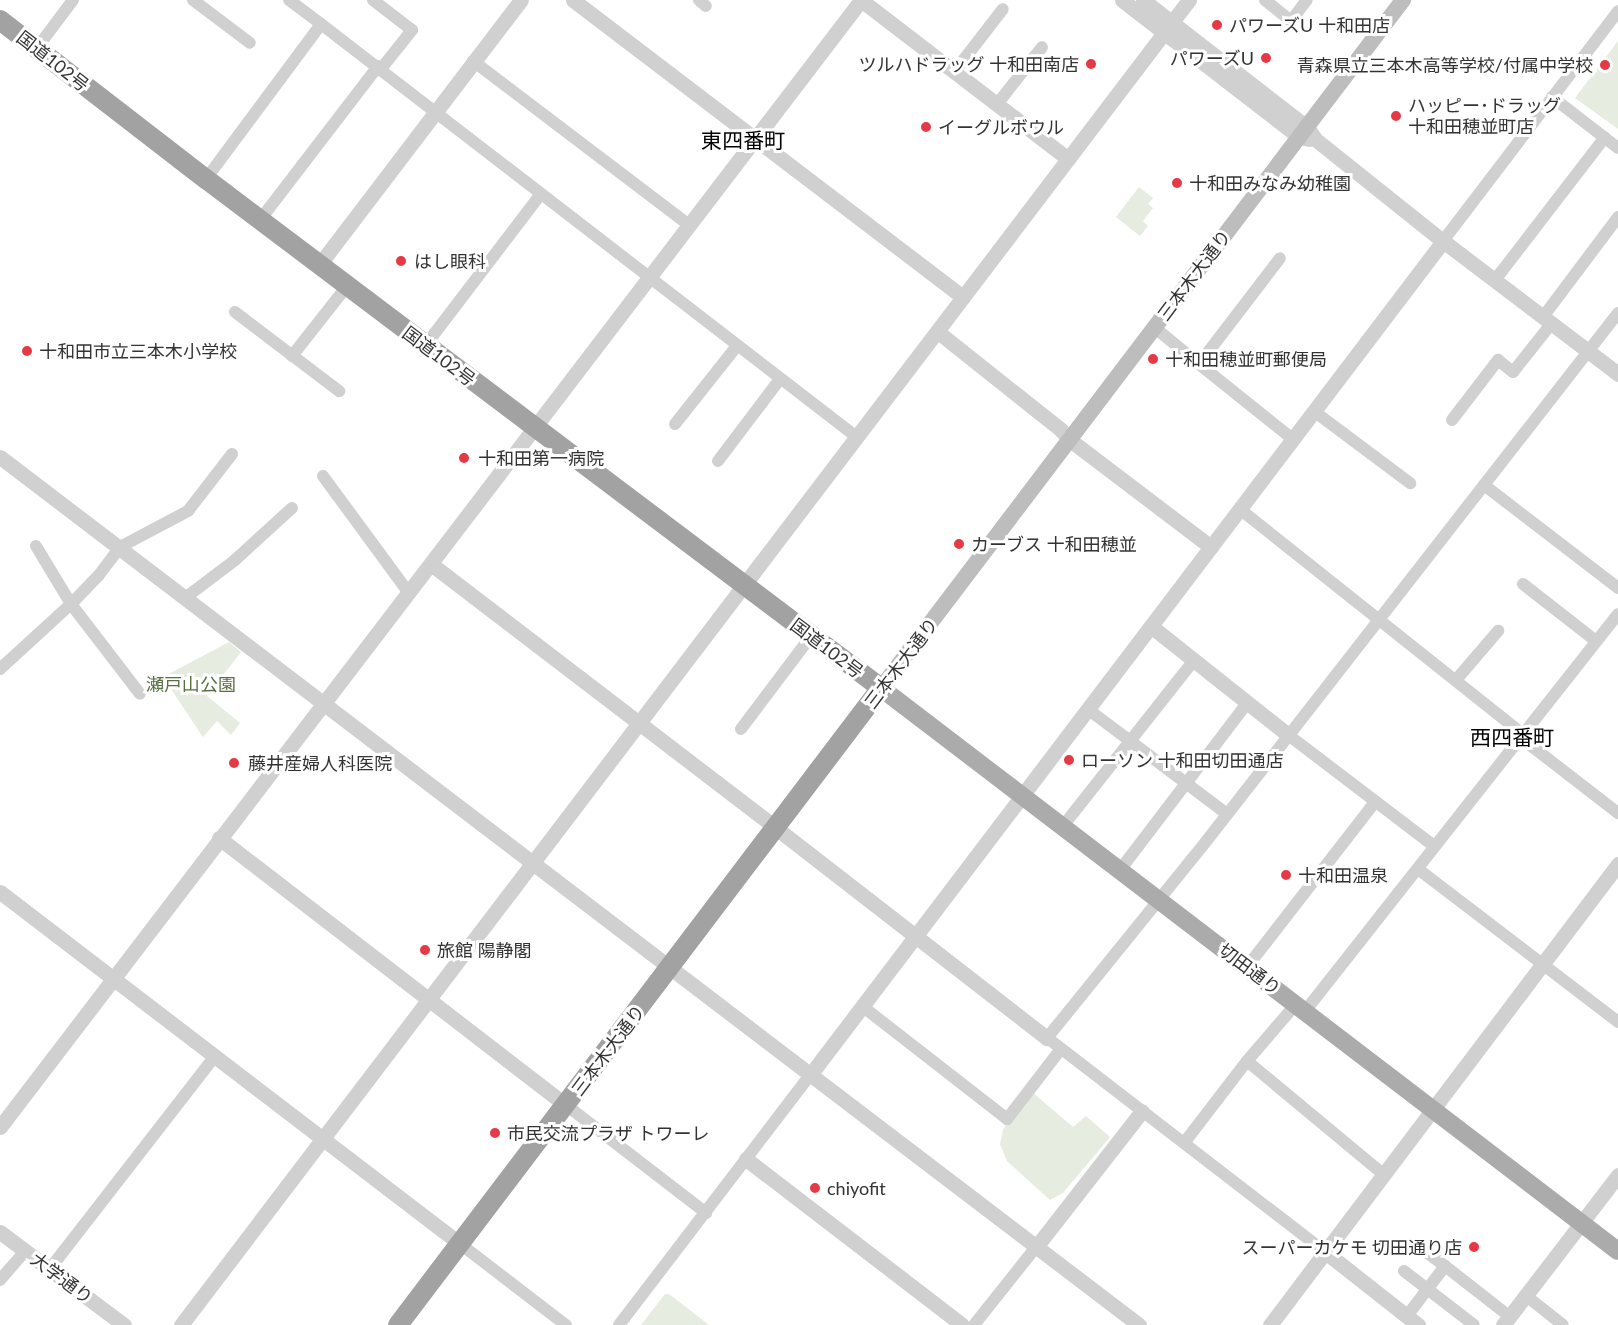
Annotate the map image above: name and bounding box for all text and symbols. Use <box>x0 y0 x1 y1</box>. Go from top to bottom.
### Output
place label: パワーズU 十和田店 <box>1229 14 1391 36</box>
marker: パワーズU 十和田店 <box>1210 18 1224 32</box>
street label: 国道102号 <box>13 26 93 96</box>
place label: パワーズU <box>1169 47 1254 69</box>
marker: パワーズU <box>1259 51 1273 65</box>
place label: ツルハドラッグ 十和田南店 <box>858 53 1079 75</box>
place label: 青森県立三本木高等学校/付属中学校 <box>1297 54 1593 76</box>
marker: ツルハドラッグ 十和田南店 <box>1084 57 1098 71</box>
marker: 青森県立三本木高等学校/付属中学校 <box>1598 58 1612 72</box>
place label: ハッピー･ドラッグ 十和田穂並町店 <box>1408 95 1561 138</box>
marker: ハッピー･ドラッグ 十和田穂並町店 <box>1389 109 1403 123</box>
place label: イーグルボウル <box>938 116 1064 138</box>
marker: イーグルボウル <box>919 120 933 134</box>
district label: 東四番町 <box>701 127 785 153</box>
place label: 十和田みなみ幼稚園 <box>1189 172 1351 194</box>
marker: 十和田みなみ幼稚園 <box>1170 176 1184 190</box>
street label: 三本木大通り <box>1153 225 1235 325</box>
place label: はし眼科 <box>414 250 486 272</box>
marker: はし眼科 <box>392 252 410 270</box>
street label: 国道102号 <box>398 322 480 390</box>
place label: 十和田市立三本木小学校 <box>39 340 237 362</box>
marker: 十和田市立三本木小学校 <box>20 344 34 358</box>
place label: 十和田穂並町郵便局 <box>1165 348 1327 370</box>
marker: 十和田穂並町郵便局 <box>1146 352 1160 366</box>
place label: 十和田第一病院 <box>478 447 604 469</box>
marker: 十和田第一病院 <box>455 449 473 467</box>
place label: カーブス 十和田穂並 <box>971 533 1138 555</box>
marker: カーブス 十和田穂並 <box>952 537 966 551</box>
street label: 三本木大通り <box>860 613 942 713</box>
street label: 国道102号 <box>786 614 868 682</box>
park label: 瀬戸山公園 <box>146 673 236 695</box>
district label: 西四番町 <box>1470 724 1554 750</box>
place label: ローソン 十和田切田通店 <box>1081 749 1284 771</box>
place label: 藤井産婦人科医院 <box>248 752 392 774</box>
marker: ローソン 十和田切田通店 <box>1062 753 1076 767</box>
marker: 藤井産婦人科医院 <box>225 754 243 772</box>
place label: 十和田温泉 <box>1298 864 1388 886</box>
marker: 十和田温泉 <box>1279 868 1293 882</box>
place label: 旅館 陽静閣 <box>437 939 532 961</box>
street label: 切田通り <box>1215 939 1285 999</box>
marker: 旅館 陽静閣 <box>418 943 432 957</box>
street label: 三本木大通り <box>567 1000 649 1100</box>
place label: 市民交流プラザ トワーレ <box>507 1122 710 1144</box>
marker: 市民交流プラザ トワーレ <box>488 1126 502 1140</box>
place label: chiyofit <box>827 1177 886 1199</box>
marker: chiyofit <box>808 1181 822 1195</box>
place label: スーパーカケモ 切田通り店 <box>1241 1236 1462 1258</box>
marker: スーパーカケモ 切田通り店 <box>1467 1240 1481 1254</box>
street label: 大学通り <box>27 1248 97 1308</box>

